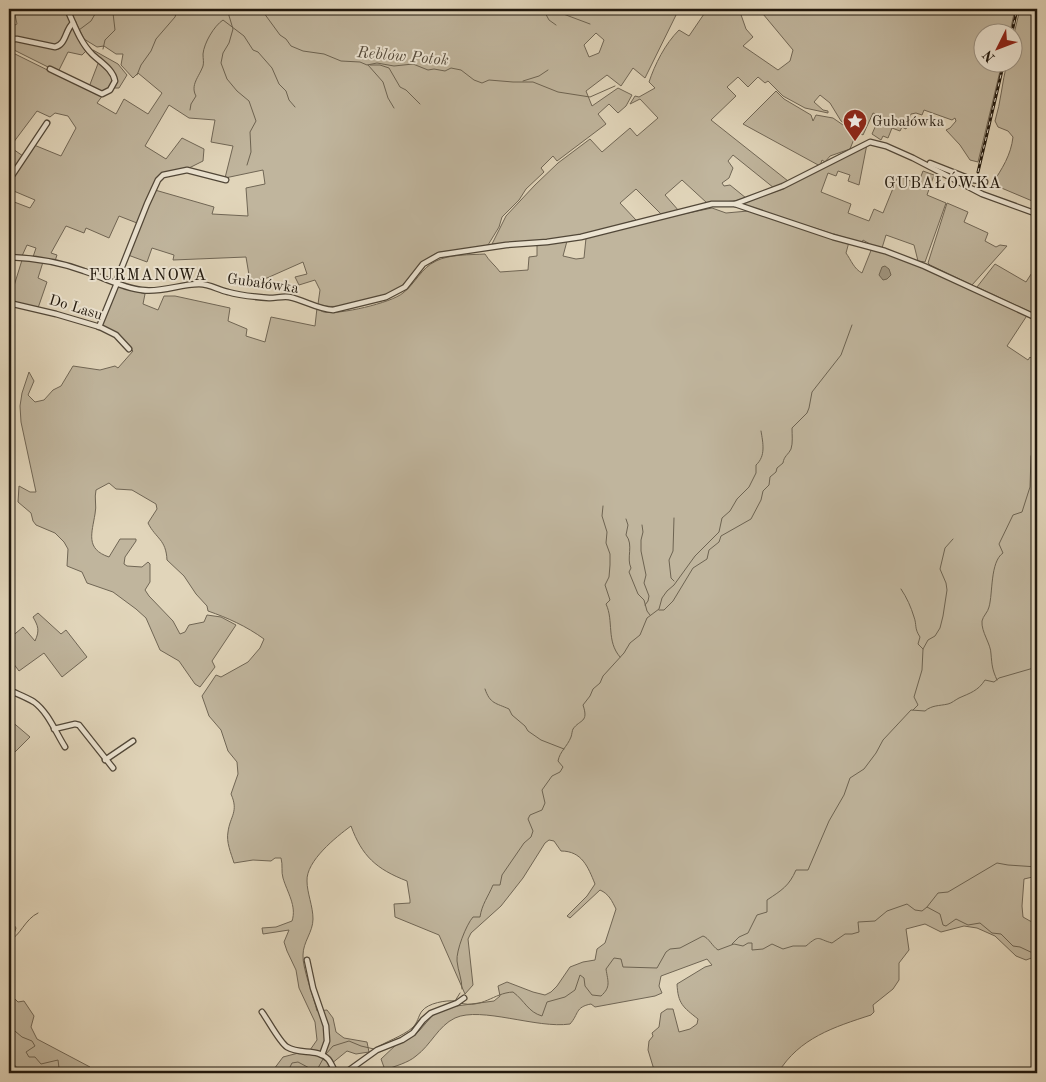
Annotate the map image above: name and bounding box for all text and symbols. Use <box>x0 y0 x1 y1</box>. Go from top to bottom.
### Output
north arrow <box>974 22 1024 72</box>
water label: Reblów Potok <box>355 45 449 69</box>
text: N <box>980 47 998 65</box>
place icon: Gubałówka <box>842 108 868 142</box>
place label: Gubałówka <box>872 115 945 130</box>
district label: GUBAŁÓWKA <box>884 171 1002 192</box>
district label: FURMANOWA <box>89 268 207 284</box>
street label: Gubałówka <box>226 272 300 297</box>
street label: Do Lasu <box>47 293 104 324</box>

